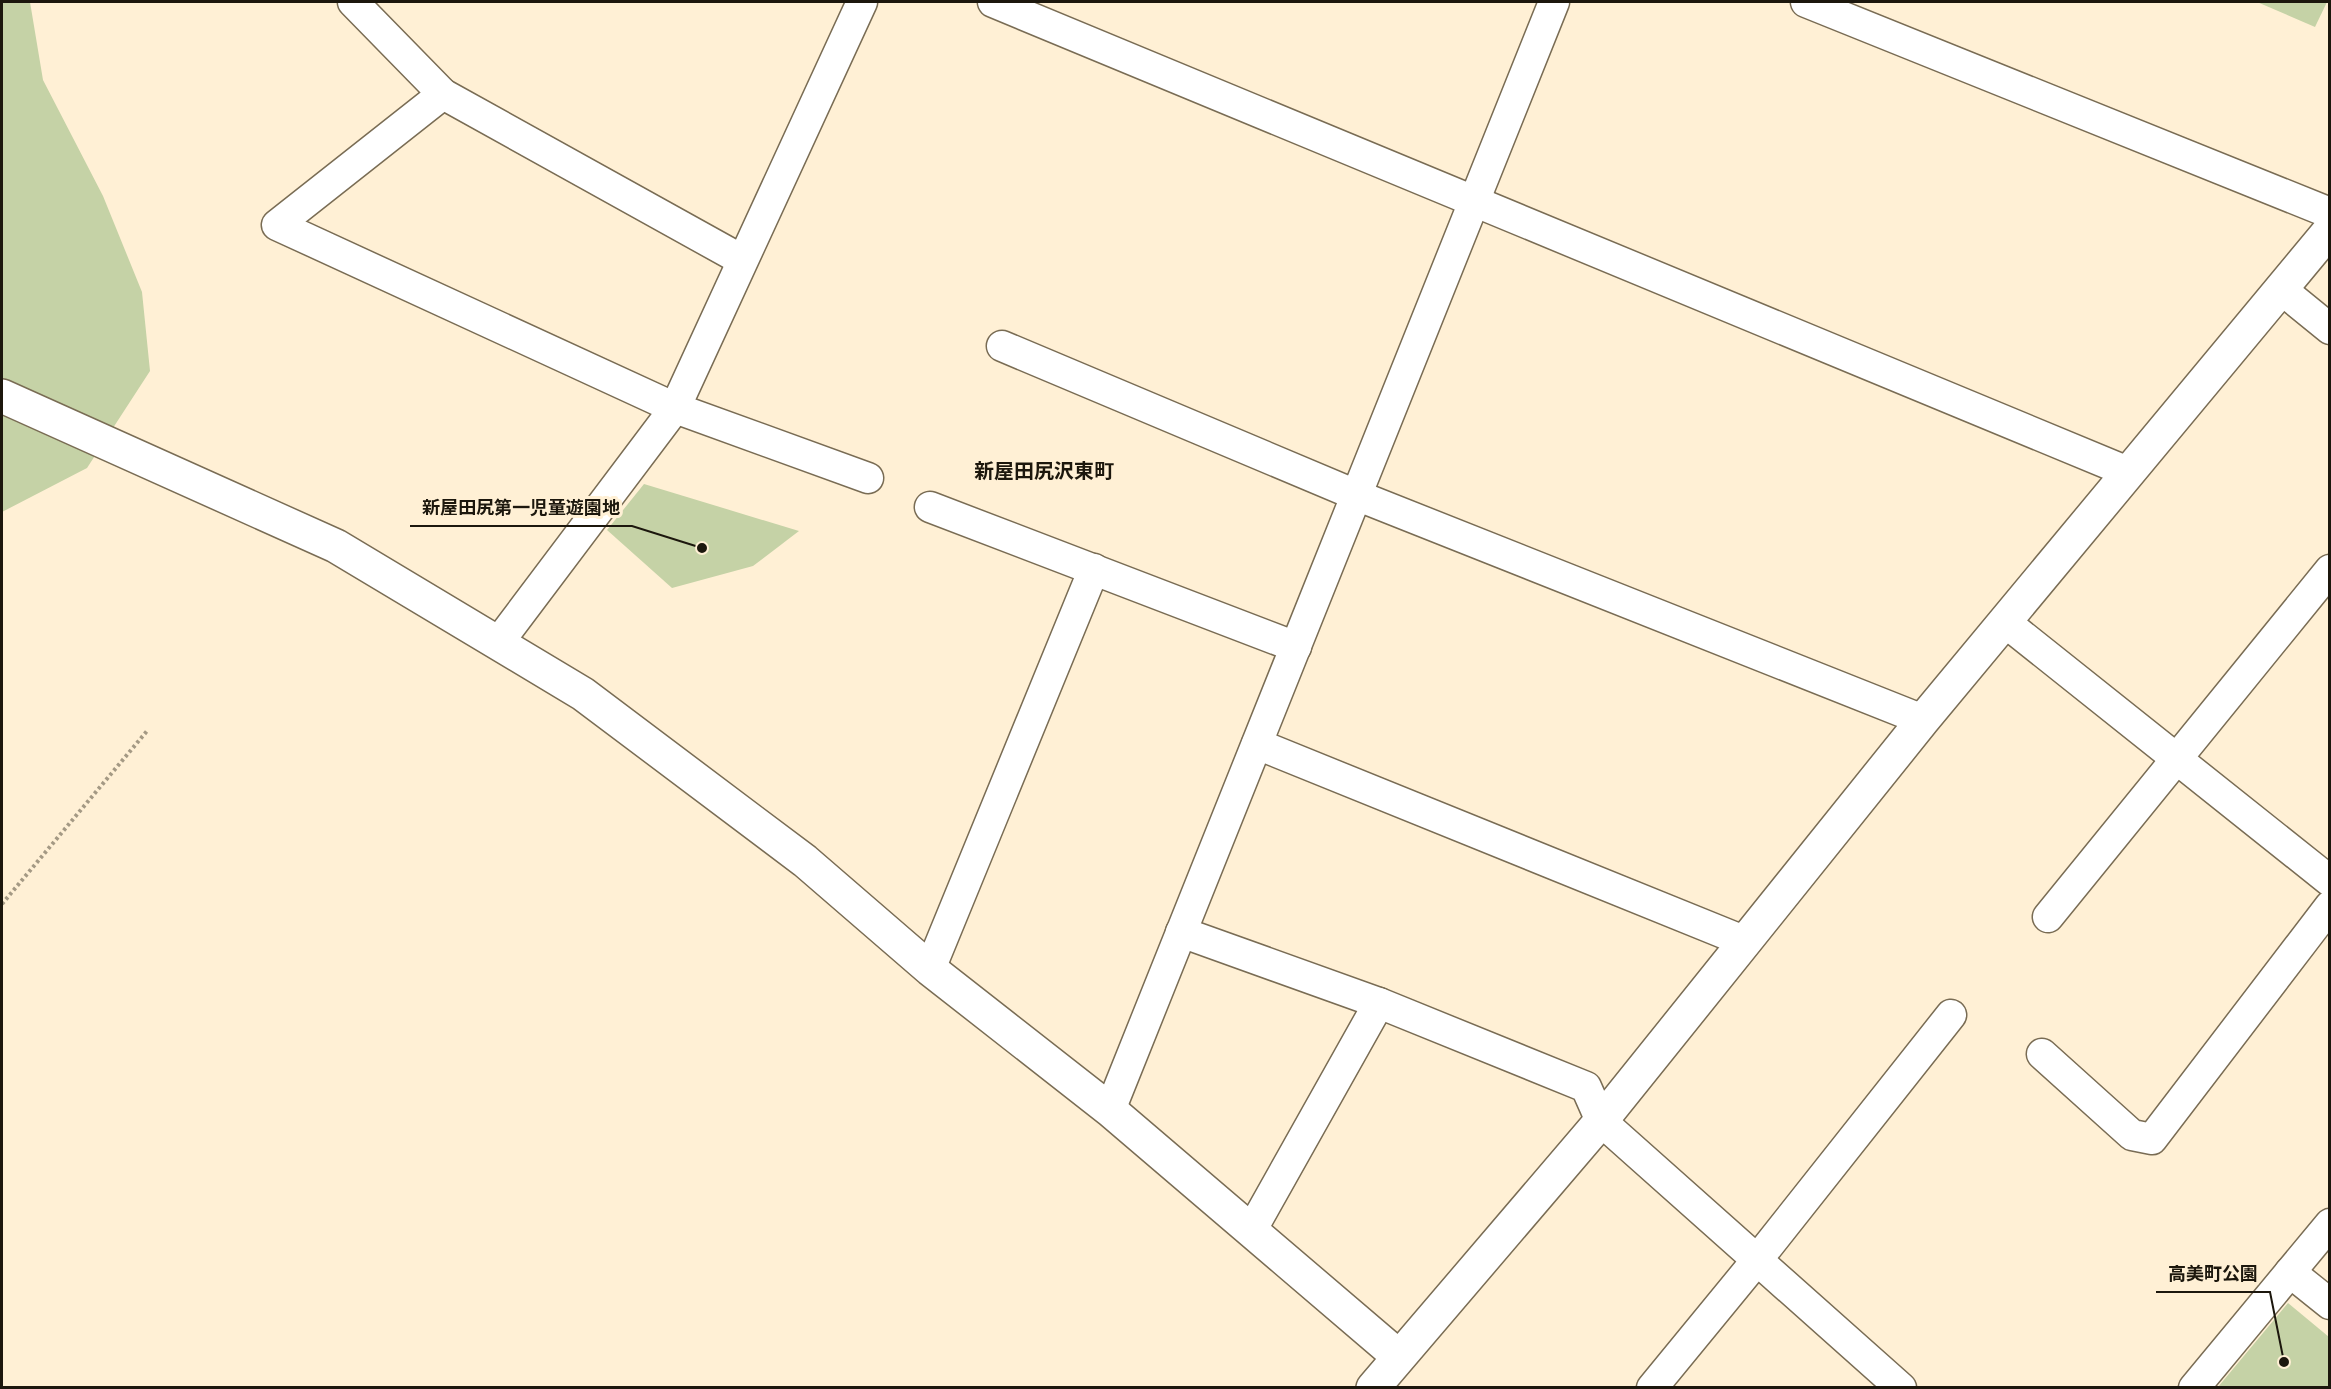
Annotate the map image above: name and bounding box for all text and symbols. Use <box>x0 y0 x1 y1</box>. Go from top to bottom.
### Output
district label: 新屋田尻沢東町 <box>974 459 1114 483</box>
callout: 新屋田尻第一児童遊園地 <box>410 490 632 526</box>
text: 新屋田尻第一児童遊園地 <box>422 497 620 518</box>
callout: 高美町公園 <box>2156 1256 2270 1292</box>
text: 高美町公園 <box>2168 1263 2258 1284</box>

